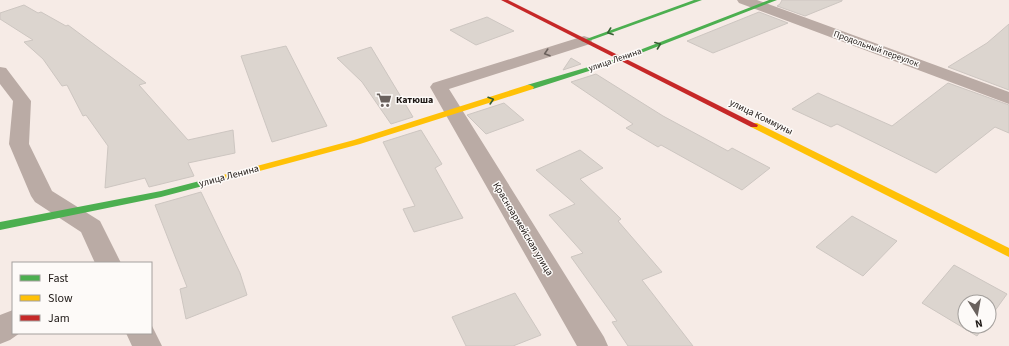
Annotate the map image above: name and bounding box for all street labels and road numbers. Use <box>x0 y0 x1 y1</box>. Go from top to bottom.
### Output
street label: Продольный переулок <box>832 28 921 71</box>
street label: улица Ленина <box>587 45 643 75</box>
street label: улица Коммуны <box>727 96 795 138</box>
street label: улица Ленина <box>198 161 260 191</box>
street label: Красноармейская улица <box>489 180 557 278</box>

